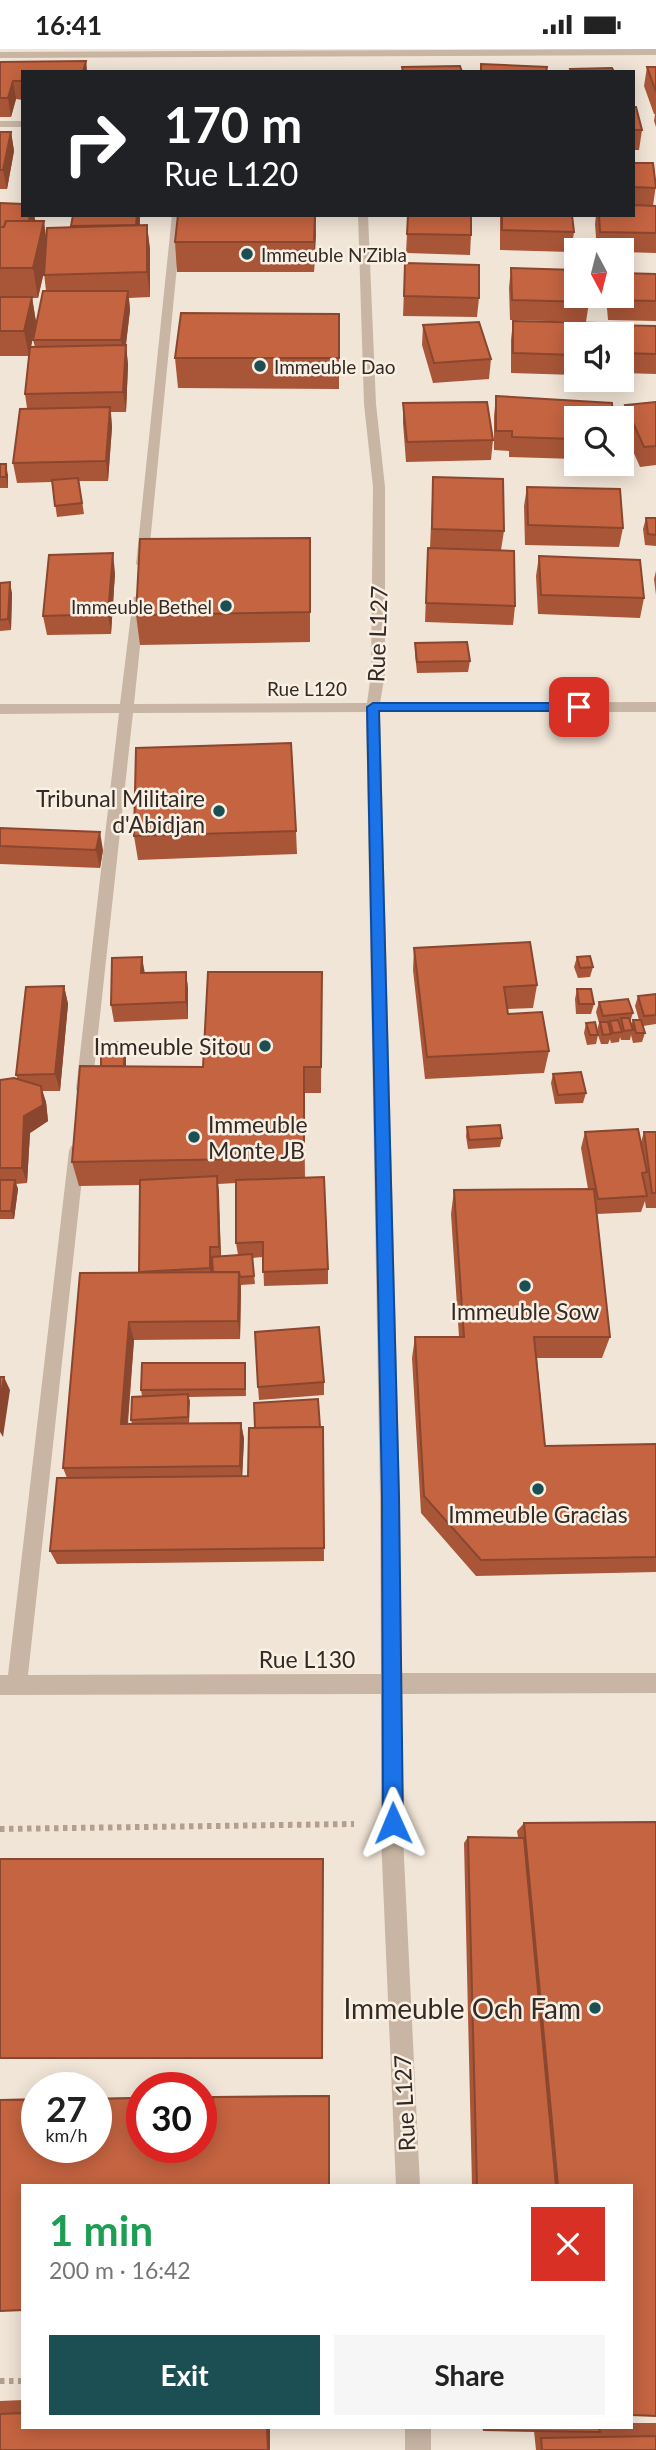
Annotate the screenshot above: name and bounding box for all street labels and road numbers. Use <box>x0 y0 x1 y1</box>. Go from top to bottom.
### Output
street label: Rue L127 <box>361 585 393 683</box>
street label: Rue L120 <box>267 677 347 700</box>
street label: Rue L130 <box>259 1645 355 1673</box>
street label: Rue L127 <box>387 2054 421 2152</box>

